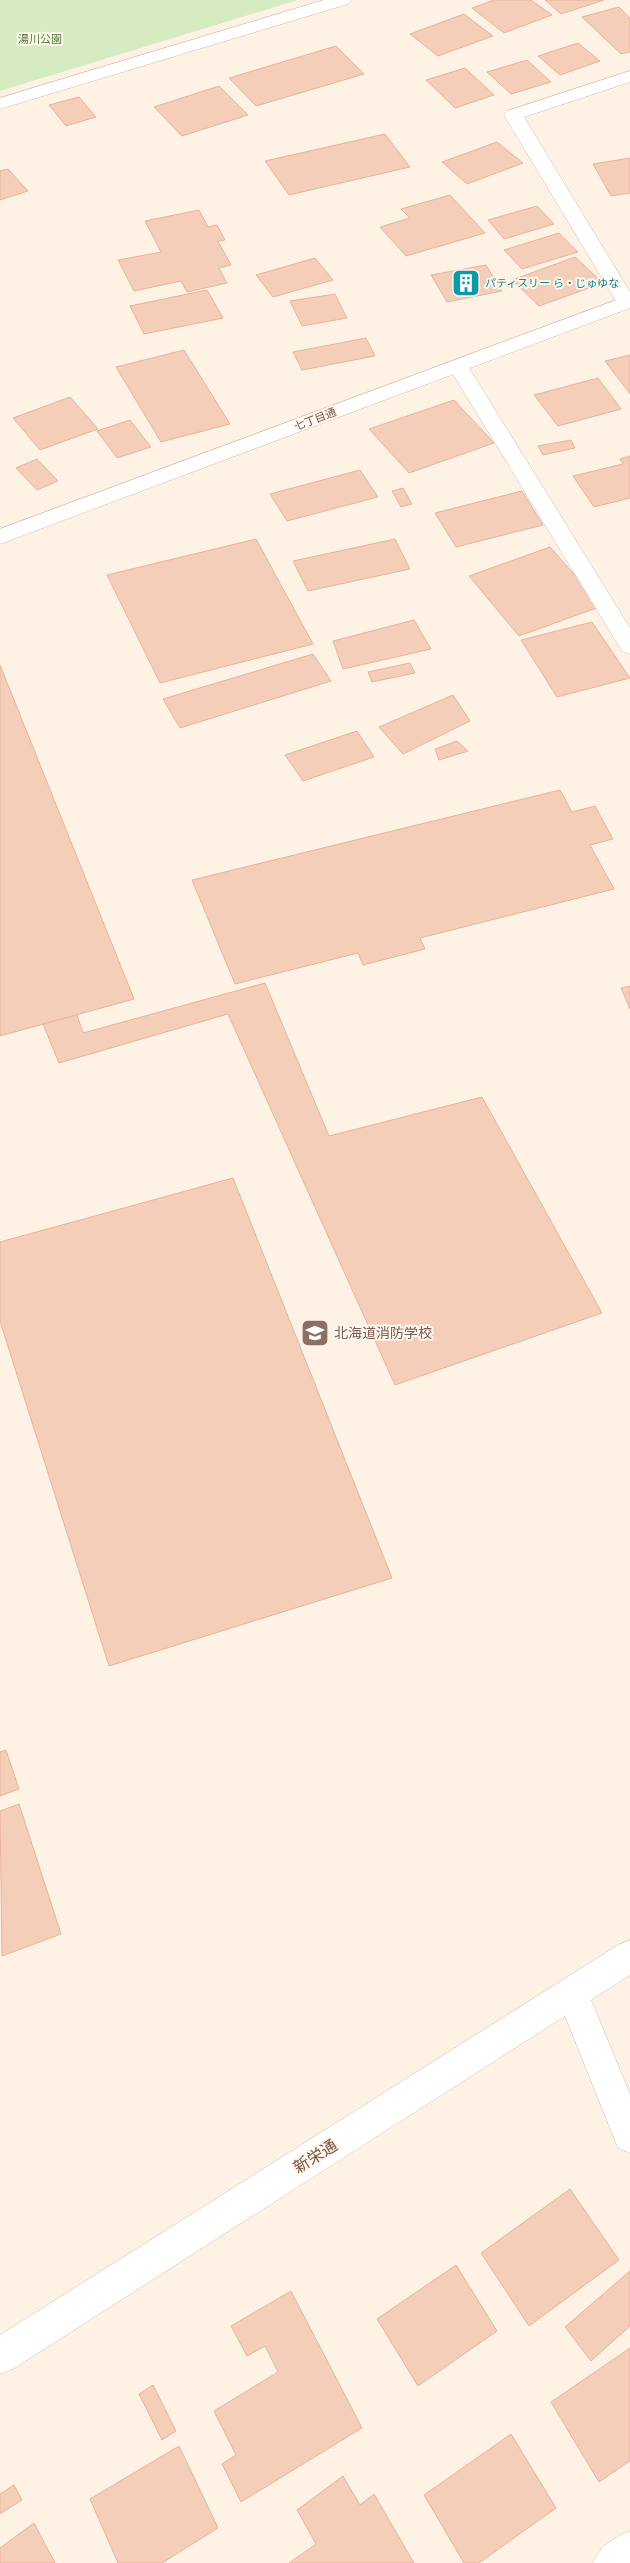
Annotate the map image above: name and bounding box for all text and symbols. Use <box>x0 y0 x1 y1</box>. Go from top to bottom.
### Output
park label: 湯川公園 <box>18 32 62 47</box>
building icon: パティスリー ら・じゅゆな <box>451 268 481 298</box>
place label: パティスリー ら・じゅゆな <box>485 276 619 291</box>
street label: 七丁目通 <box>292 405 338 434</box>
school or university icon: 北海道消防学校 <box>300 1318 330 1348</box>
place label: 北海道消防学校 <box>334 1324 432 1343</box>
street label: 新栄通 <box>289 2135 342 2179</box>

